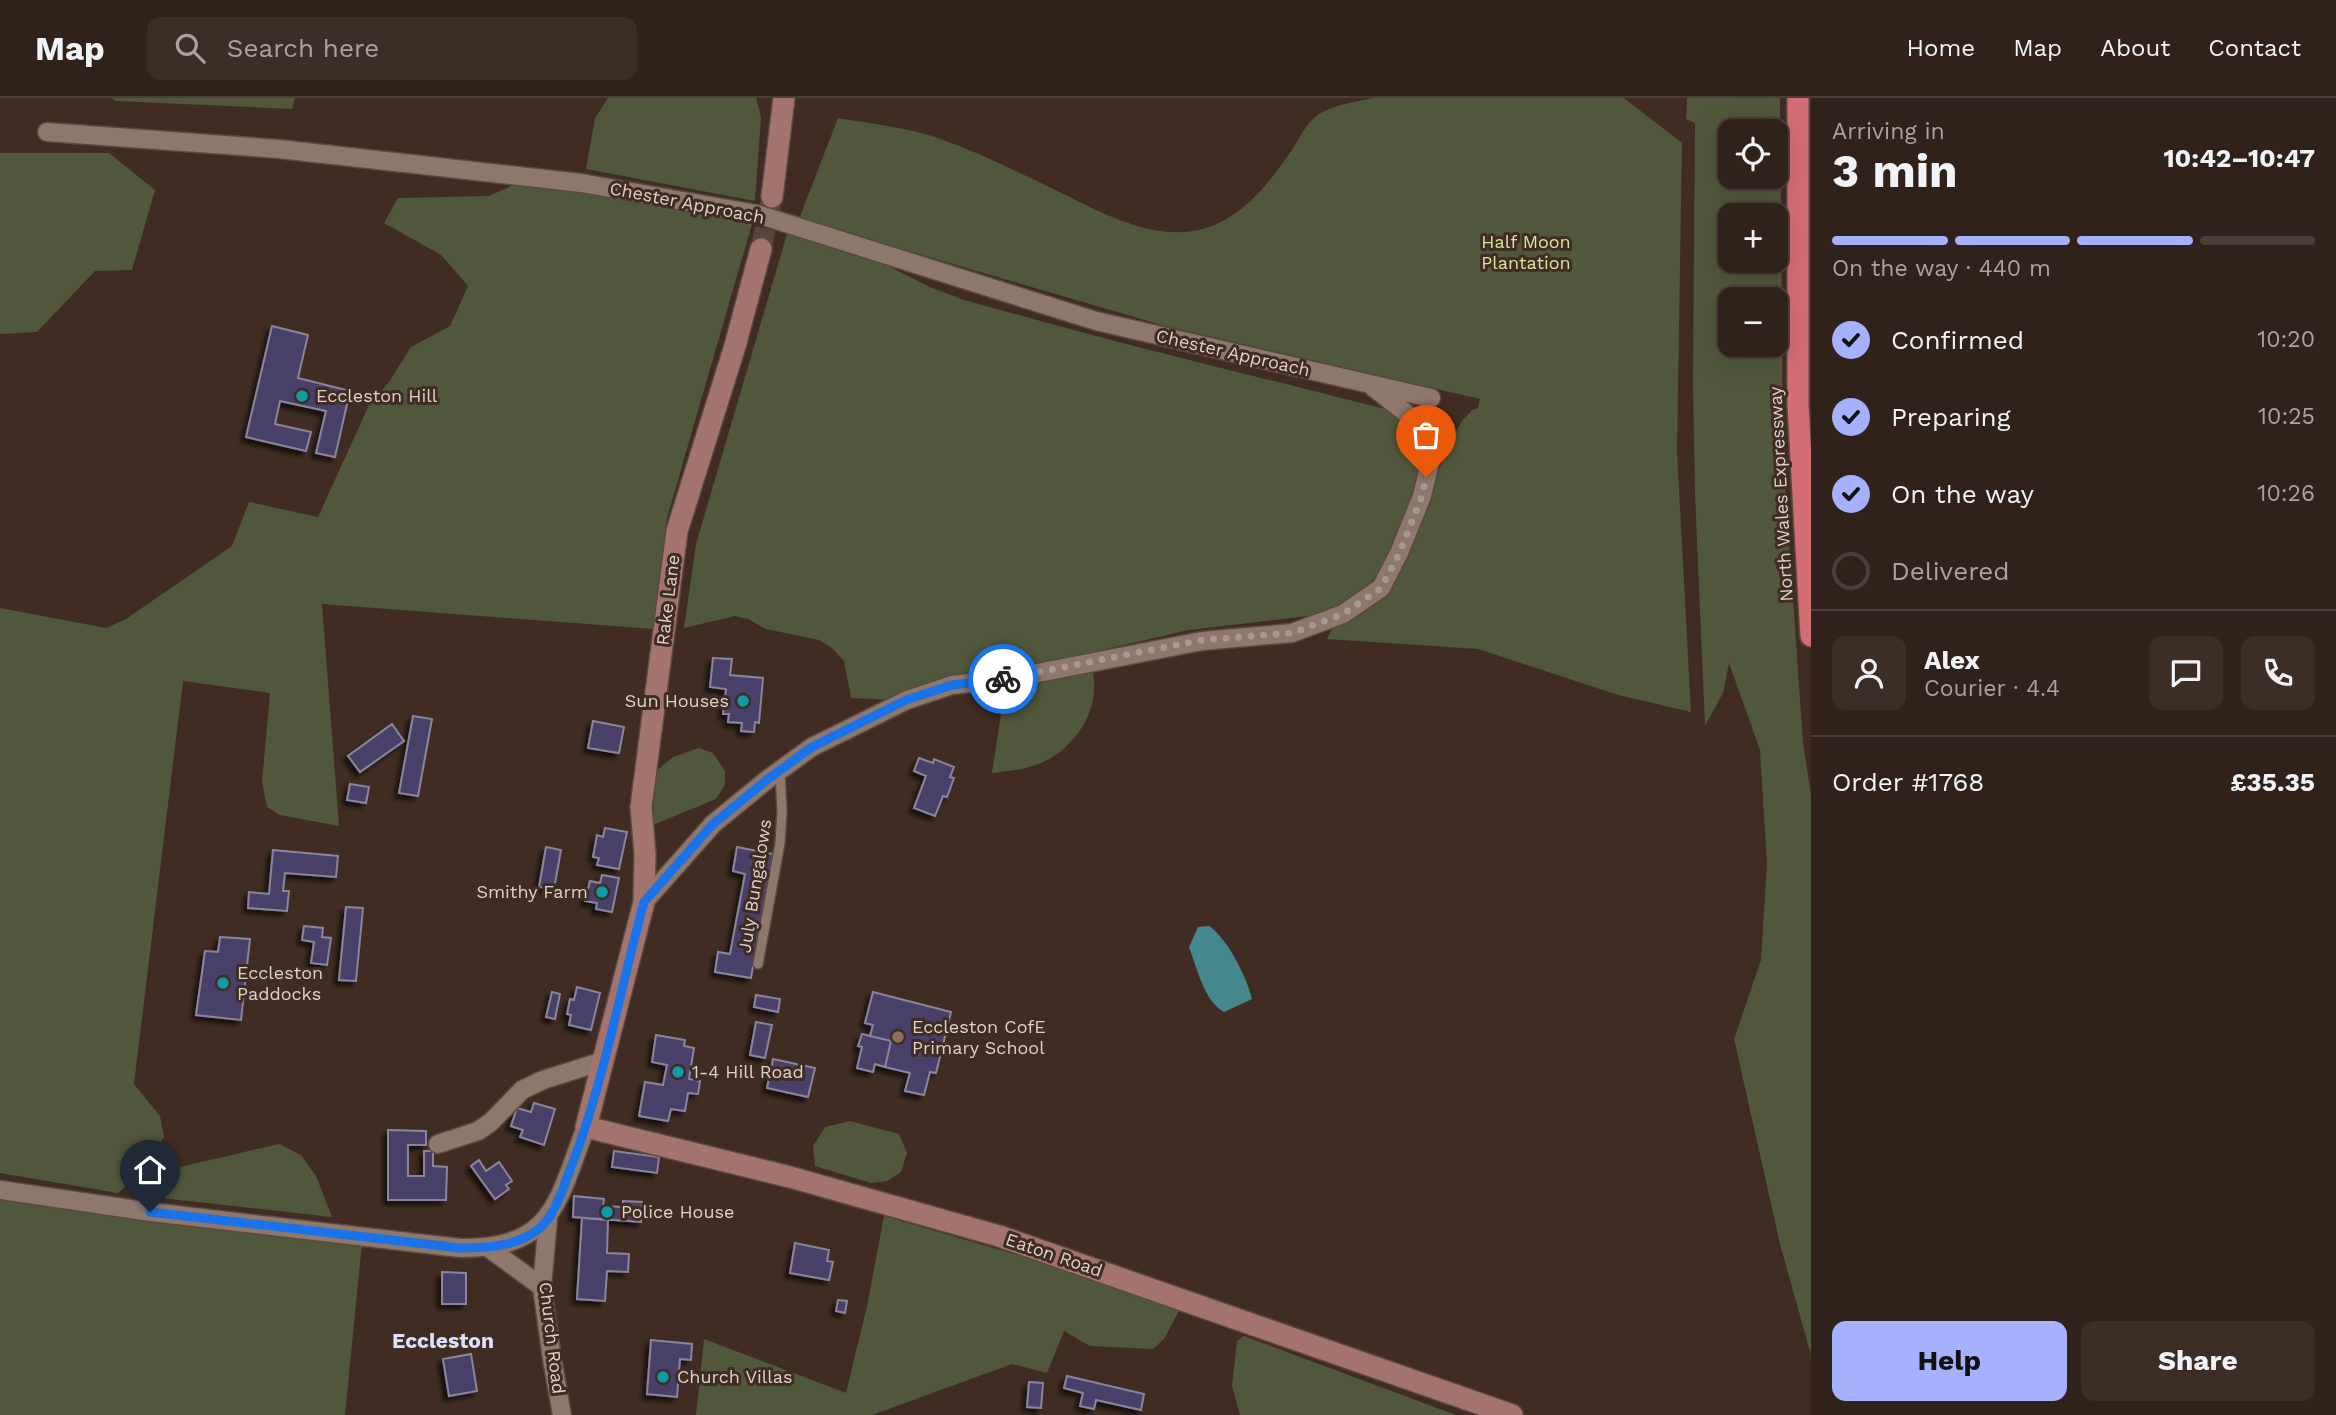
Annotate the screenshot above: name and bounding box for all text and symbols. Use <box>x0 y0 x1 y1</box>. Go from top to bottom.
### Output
search box <box>147 17 637 80</box>
text: Map <box>35 29 105 68</box>
icon: search <box>171 29 209 67</box>
text: Search here <box>227 33 379 63</box>
text: Home <box>1907 34 1975 62</box>
text: Map <box>2013 34 2062 62</box>
text: About <box>2100 34 2170 62</box>
text: Contact <box>2208 34 2301 62</box>
text: Arriving in <box>1832 118 1945 145</box>
map controls <box>1718 119 1788 357</box>
button: locate <box>1718 119 1788 189</box>
text: 10:42–10:47 <box>2163 143 2315 173</box>
text: 3 min <box>1832 144 1958 198</box>
street label: Chester Approach <box>608 177 766 228</box>
button: + <box>1718 203 1788 273</box>
park label: Half Moon Plantation <box>1481 231 1571 273</box>
text: On the way · 440 m <box>1832 255 2051 282</box>
button: − <box>1718 287 1788 357</box>
icon: check <box>1832 321 1870 359</box>
street label: Chester Approach <box>1154 325 1312 380</box>
text: Confirmed <box>1891 325 2024 355</box>
text: 10:20 <box>2257 326 2315 353</box>
place label: Eccleston Hill <box>316 385 438 406</box>
street label: North Wales Expressway <box>1764 385 1797 602</box>
marker: Eccleston Hill <box>294 388 310 404</box>
icon: check <box>1832 398 1870 436</box>
text: Preparing <box>1891 402 2011 432</box>
text: 10:25 <box>2258 403 2315 430</box>
pin <box>1396 405 1456 477</box>
icon: bag <box>1407 416 1445 454</box>
icon: check <box>1832 475 1870 513</box>
text: On the way <box>1891 479 2034 509</box>
text: 10:26 <box>2258 480 2315 507</box>
street label: Rake Lane <box>652 553 683 646</box>
text: Delivered <box>1891 556 2010 586</box>
button: person <box>1832 636 1906 710</box>
button: chat <box>2149 636 2223 710</box>
button: phone <box>2241 636 2315 710</box>
courier <box>968 644 1038 714</box>
text: Alex <box>1924 645 1980 675</box>
icon: bike <box>984 660 1022 698</box>
text: Courier · 4.4 <box>1924 675 2060 702</box>
place label: Sun Houses <box>625 690 729 711</box>
marker: Sun Houses <box>735 693 751 709</box>
text: Order #1768 <box>1832 767 1984 797</box>
text: £35.35 <box>2230 767 2315 797</box>
street label: July Bungalows <box>734 817 775 954</box>
place label: Smithy Farm <box>476 881 588 902</box>
marker: Smithy Farm <box>594 884 610 900</box>
place label: Eccleston Paddocks <box>237 962 323 1004</box>
marker: Eccleston Paddocks <box>215 975 231 991</box>
place label: Eccleston CofE Primary School <box>912 1016 1046 1058</box>
marker: Eccleston CofE Primary School <box>890 1029 906 1045</box>
place label: 1-4 Hill Road <box>692 1061 804 1082</box>
marker: 1-4 Hill Road <box>670 1064 686 1080</box>
pin <box>120 1140 180 1212</box>
icon: home <box>131 1151 169 1189</box>
place label: Police House <box>621 1201 734 1222</box>
marker: Police House <box>599 1204 615 1220</box>
street label: Eaton Road <box>1003 1228 1105 1281</box>
street label: Church Road <box>535 1281 570 1395</box>
button: Help <box>1832 1321 2067 1401</box>
button: Share <box>2081 1321 2315 1401</box>
district label: Eccleston <box>392 1328 494 1353</box>
place label: Church Villas <box>677 1366 793 1387</box>
marker: Church Villas <box>655 1369 671 1385</box>

